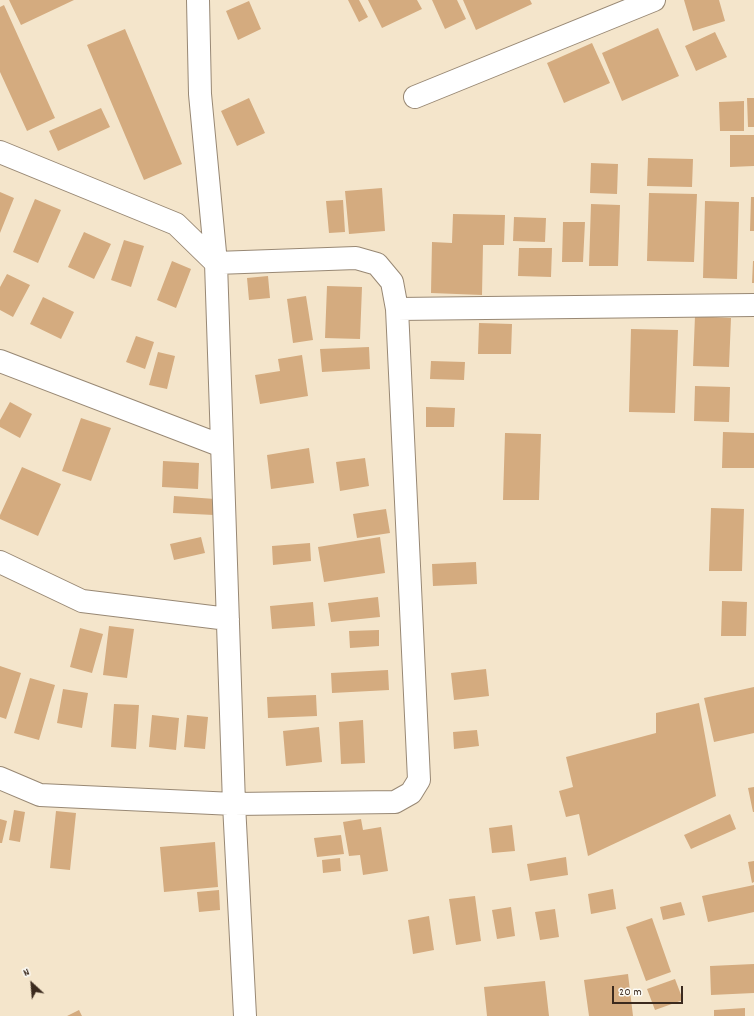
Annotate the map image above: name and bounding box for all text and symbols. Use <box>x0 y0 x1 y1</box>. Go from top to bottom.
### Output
north arrow <box>12 964 52 1004</box>
text: N <box>21 965 33 982</box>
scale bar <box>614 978 685 1004</box>
text: 20 m <box>619 984 642 1001</box>

